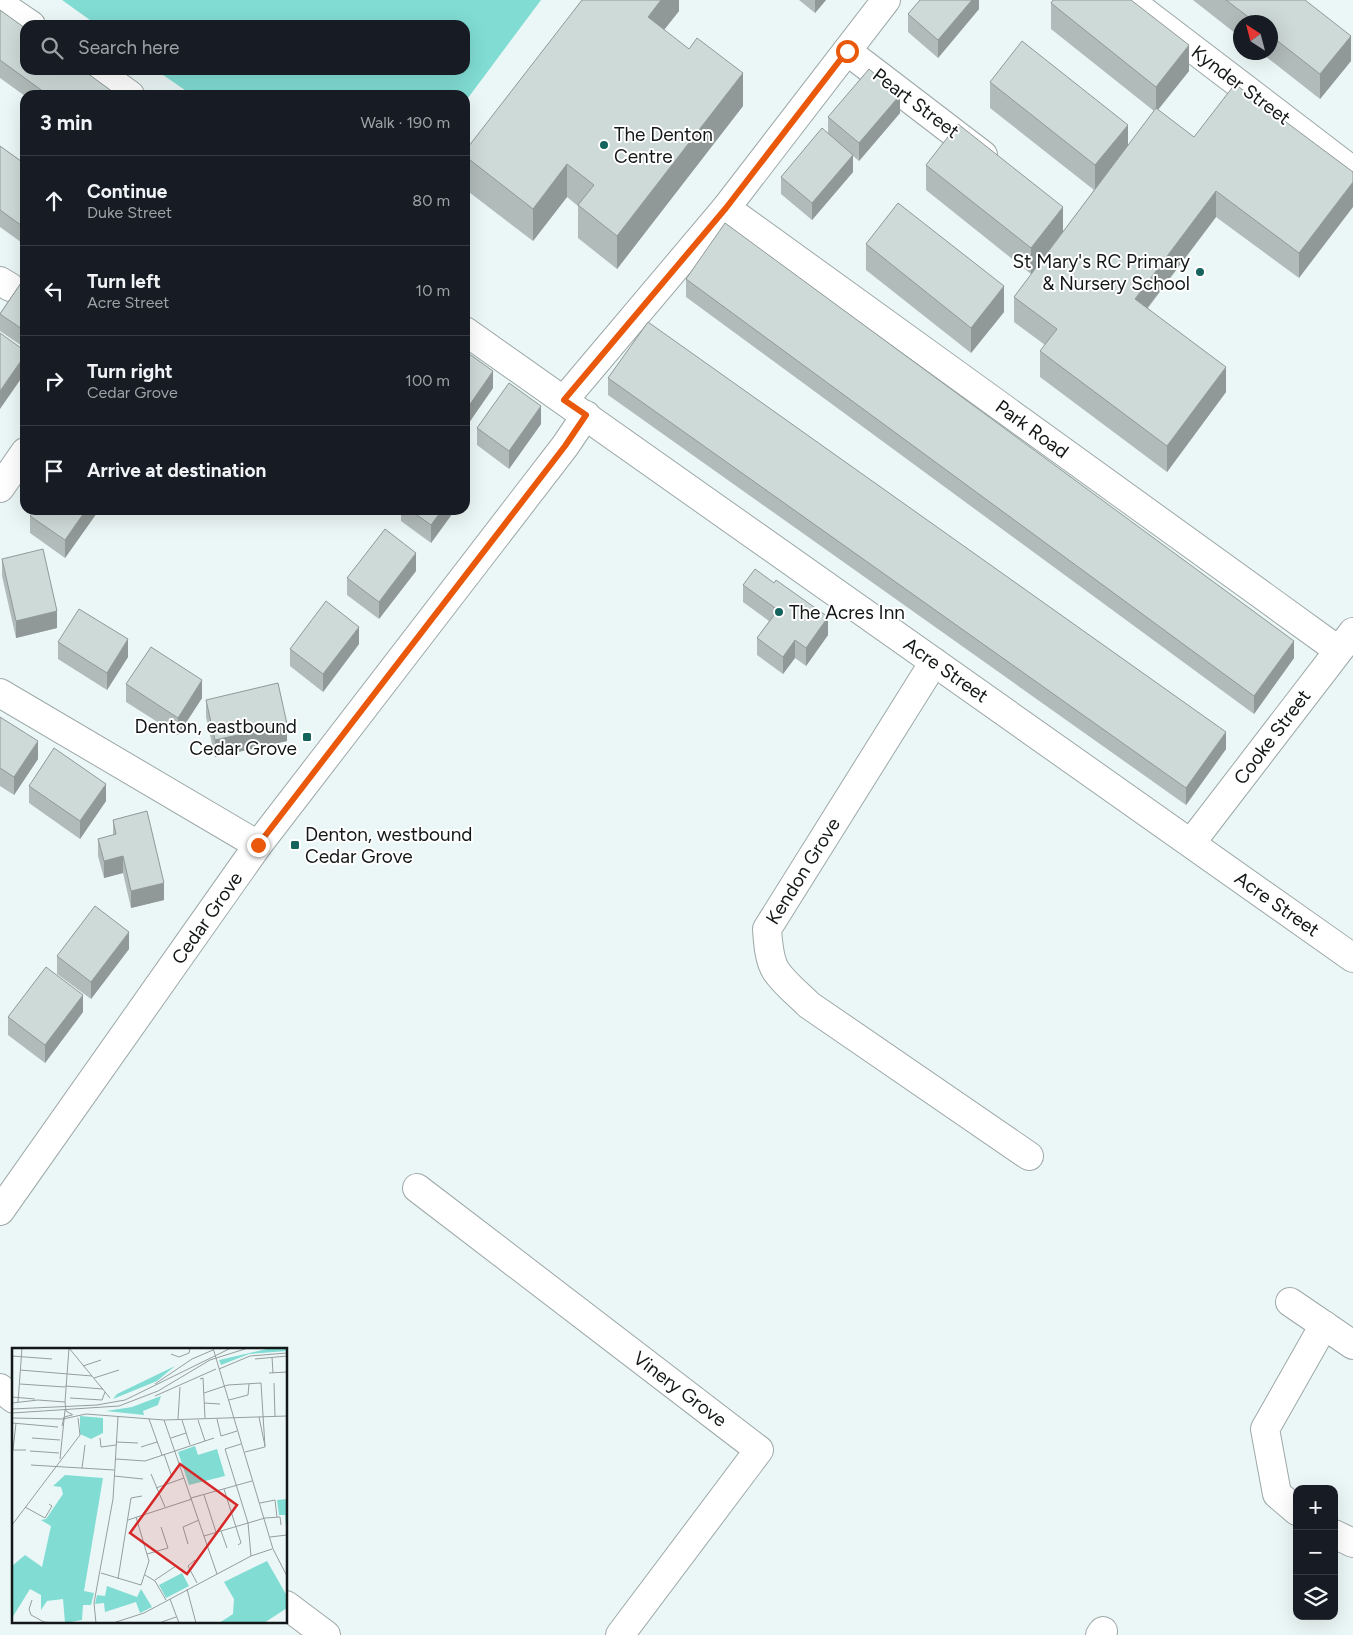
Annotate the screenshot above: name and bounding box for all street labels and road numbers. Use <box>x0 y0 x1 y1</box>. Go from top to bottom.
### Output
street label: Kynder Street <box>1187 40 1295 130</box>
street label: Peart Street <box>868 63 964 143</box>
street label: Park Road <box>991 395 1073 463</box>
street label: Acre Street <box>899 633 993 707</box>
street label: Cooke Street <box>1229 685 1315 789</box>
street label: Kendon Grove <box>761 813 845 929</box>
street label: Cedar Grove <box>167 867 247 969</box>
street label: Acre Street <box>1230 867 1324 941</box>
street label: Vinery Grove <box>629 1346 731 1432</box>

